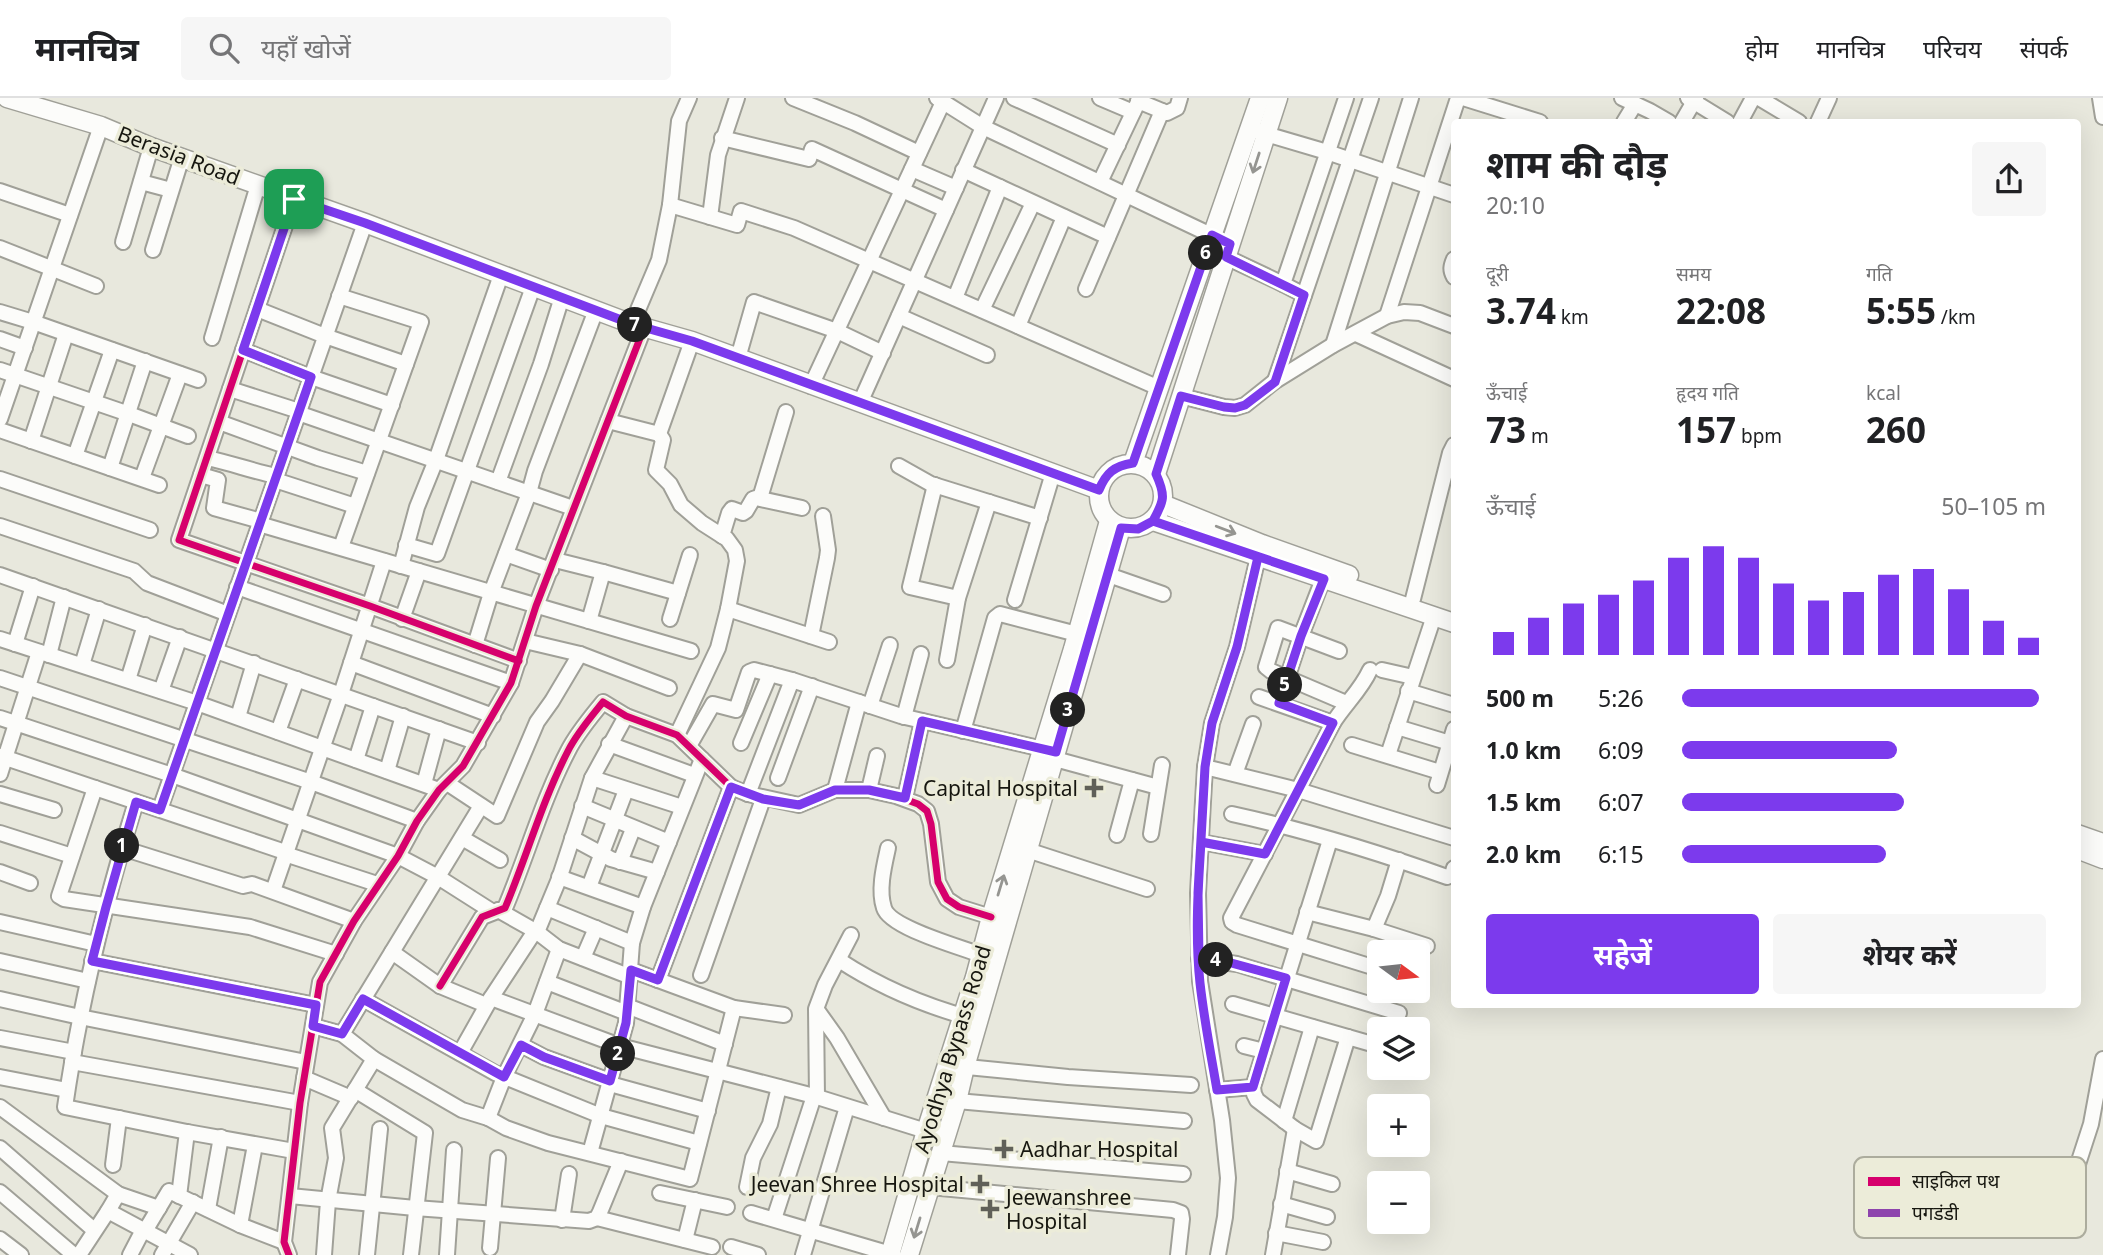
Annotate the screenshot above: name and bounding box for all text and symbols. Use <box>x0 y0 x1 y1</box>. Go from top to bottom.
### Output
search box <box>181 17 671 80</box>
text: मानचित्र <box>35 26 139 71</box>
icon: search <box>205 29 243 67</box>
text: यहाँ खोजें <box>261 30 351 66</box>
text: होम <box>1745 32 1778 65</box>
text: मानचित्र <box>1816 32 1885 65</box>
text: परिचय <box>1923 32 1982 65</box>
text: संपर्क <box>2020 32 2068 65</box>
street label: Berasia Road <box>114 119 244 191</box>
text: शाम की दौड़ <box>1486 137 1667 189</box>
button: share <box>1972 142 2046 216</box>
one-way arrow <box>1249 152 1262 174</box>
pin <box>264 169 324 229</box>
icon: arrive <box>275 180 313 218</box>
text: 20:10 <box>1486 189 1545 221</box>
pin: 6 <box>1188 236 1224 270</box>
text: 6 <box>1200 239 1211 265</box>
text: दूरी <box>1486 261 1509 287</box>
text: समय <box>1676 261 1711 287</box>
text: गति <box>1866 261 1892 287</box>
text: 3.74 <box>1486 287 1556 334</box>
text: 22:08 <box>1676 287 1766 334</box>
text: 5:55 <box>1866 287 1936 334</box>
text: km <box>1556 304 1589 330</box>
text: /km <box>1936 304 1976 330</box>
pin: 7 <box>618 308 652 342</box>
text: 7 <box>629 311 640 337</box>
text: ऊँचाई <box>1486 380 1527 406</box>
text: हृदय गति <box>1676 380 1739 406</box>
text: kcal <box>1866 380 1901 406</box>
text: 73 <box>1486 406 1526 453</box>
text: 157 <box>1676 406 1736 453</box>
text: 260 <box>1866 406 1926 453</box>
text: m <box>1526 423 1549 449</box>
text: bpm <box>1736 423 1782 449</box>
text: ऊँचाई <box>1486 490 1536 522</box>
text: 50–105 m <box>1941 490 2046 522</box>
one-way arrow <box>1214 524 1236 537</box>
pin: 5 <box>1268 668 1302 702</box>
text: 5 <box>1279 671 1290 697</box>
text: 500 m <box>1486 682 1554 714</box>
text: 5:26 <box>1598 682 1644 714</box>
pin: 3 <box>1050 692 1086 728</box>
text: 3 <box>1062 696 1073 722</box>
text: 1.0 km <box>1486 734 1561 766</box>
text: 6:09 <box>1598 734 1644 766</box>
place label: Capital Hospital <box>923 774 1078 802</box>
marker: Capital Hospital <box>1084 778 1104 798</box>
text: 1.5 km <box>1486 786 1561 818</box>
text: 6:07 <box>1598 786 1644 818</box>
pin: 1 <box>104 828 140 864</box>
text: 1 <box>116 832 127 858</box>
text: 2.0 km <box>1486 838 1561 870</box>
text: 6:15 <box>1598 838 1644 870</box>
one-way arrow <box>996 874 1009 896</box>
button: सहेजें <box>1486 914 1759 994</box>
button: शेयर करें <box>1773 914 2046 994</box>
north arrow <box>1367 940 1430 1003</box>
map controls <box>1367 940 1430 1234</box>
street label: Ayodhya Bypass Road <box>907 942 997 1156</box>
pin: 4 <box>1198 942 1234 978</box>
text: 4 <box>1210 946 1221 972</box>
button: layers <box>1367 1017 1430 1080</box>
pin: 2 <box>600 1037 636 1072</box>
text: 2 <box>612 1040 623 1066</box>
button: + <box>1367 1094 1430 1157</box>
place label: Aadhar Hospital <box>1020 1135 1178 1163</box>
marker: Aadhar Hospital <box>994 1139 1014 1159</box>
legend <box>1854 1157 2086 1238</box>
text: साइकिल पथ <box>1912 1168 2000 1194</box>
place label: Jeevan Shree Hospital <box>749 1170 964 1198</box>
button: − <box>1367 1171 1430 1234</box>
marker: Jeevan Shree Hospital <box>970 1174 990 1194</box>
place label: Jeewanshree Hospital <box>1004 1183 1131 1235</box>
marker: Jeewanshree Hospital <box>980 1199 1000 1219</box>
text: पगडंडी <box>1912 1200 1960 1226</box>
one-way arrow <box>910 1217 923 1239</box>

